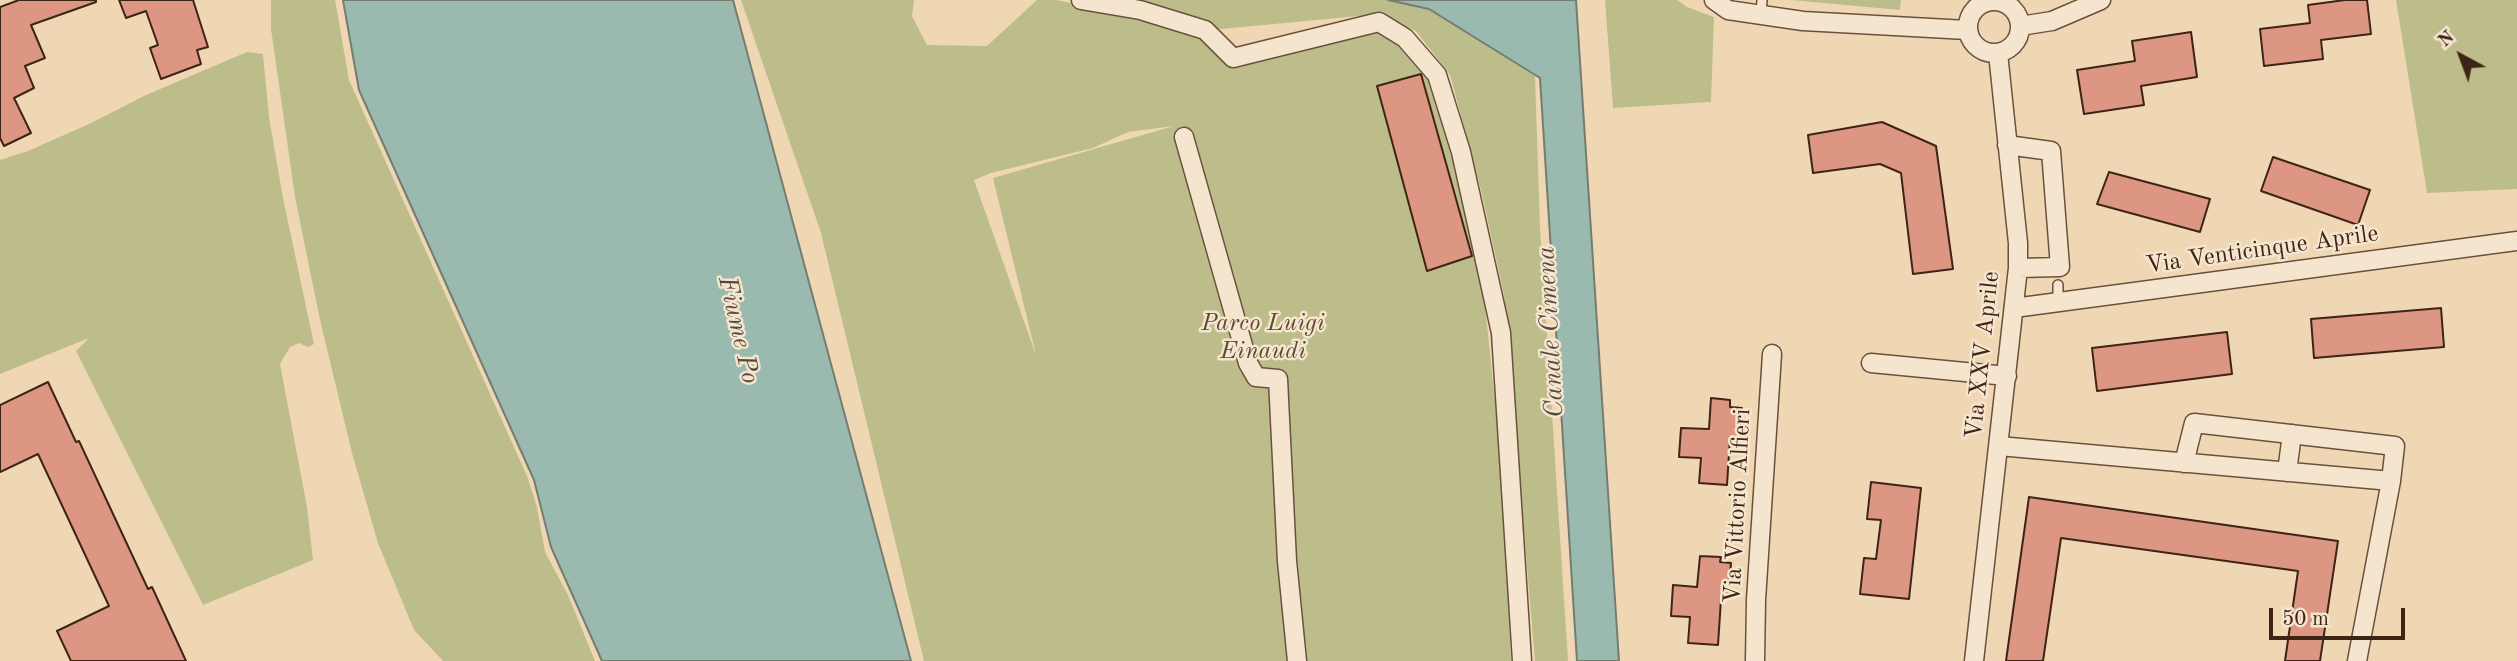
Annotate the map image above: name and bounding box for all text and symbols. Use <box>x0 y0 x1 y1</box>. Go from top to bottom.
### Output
north arrow <box>2426 21 2496 91</box>
text: N <box>2435 28 2459 52</box>
street label: Via Venticinque Aprile <box>2144 219 2380 281</box>
water label: Canale Cimena <box>1531 245 1571 419</box>
street label: Via XXV Aprile <box>1960 270 2006 440</box>
water label: Fiume Po <box>711 273 765 387</box>
park label: Parco Luigi Einaudi <box>1201 310 1325 366</box>
street label: Via Vittorio Alfieri <box>1719 408 1757 604</box>
scale bar <box>2272 594 2408 638</box>
text: 50 m <box>2282 609 2329 630</box>

